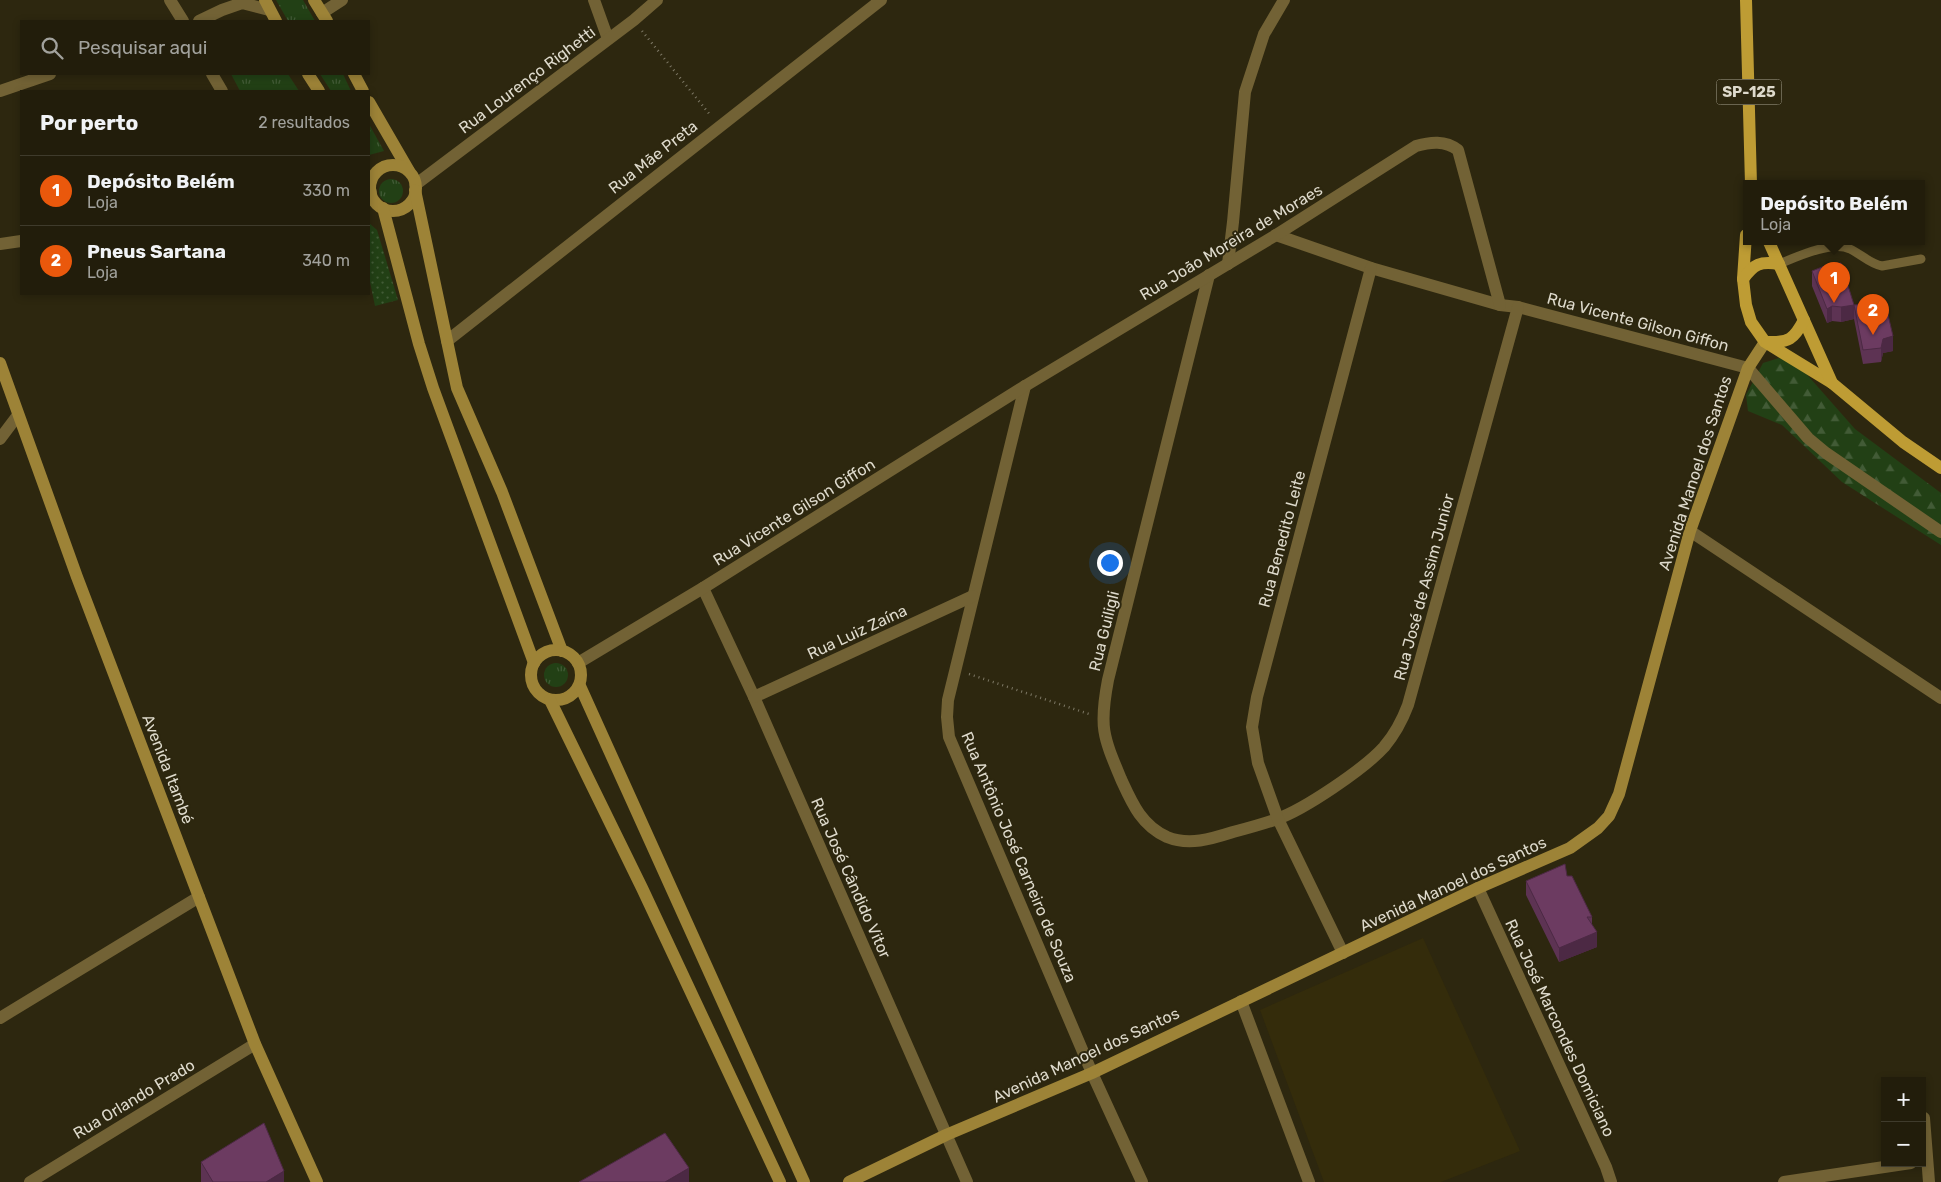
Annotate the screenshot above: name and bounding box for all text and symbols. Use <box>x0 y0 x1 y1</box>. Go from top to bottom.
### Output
search box <box>20 20 370 75</box>
street label: Rua Lourenço Righetti <box>455 22 599 138</box>
icon: search <box>38 34 66 62</box>
text: Pesquisar aqui <box>78 36 207 59</box>
road number: SP-125 <box>1716 80 1782 104</box>
text: Por perto <box>40 110 138 135</box>
text: 2 resultados <box>258 113 350 132</box>
street label: Rua Mãe Preta <box>605 116 701 198</box>
text: Depósito Belém <box>87 170 235 193</box>
street label: Rua João Moreira de Moraes <box>1136 180 1326 304</box>
popup <box>1743 180 1925 245</box>
text: 1 <box>52 181 60 200</box>
text: 330 m <box>302 181 350 200</box>
text: Depósito Belém <box>1760 192 1908 215</box>
text: Loja <box>87 193 118 212</box>
text: Loja <box>1760 215 1791 234</box>
text: Pneus Sartana <box>87 240 226 263</box>
text: 2 <box>51 251 61 270</box>
text: 340 m <box>302 251 350 270</box>
pin: 1 <box>1818 262 1850 303</box>
text: Loja <box>87 263 118 282</box>
street label: Rua Vicente Gilson Giffon <box>1545 289 1731 355</box>
pin: 2 <box>1857 294 1889 335</box>
street label: Avenida Manoel dos Santos <box>1655 373 1735 573</box>
street label: Rua Vicente Gilson Giffon <box>710 454 878 570</box>
street label: Rua Benedito Leite <box>1255 469 1309 609</box>
street label: Rua José de Assim Junior <box>1390 491 1458 683</box>
your location <box>1097 550 1123 576</box>
street label: Rua Guiligli <box>1085 589 1123 673</box>
street label: Rua Luiz Zaína <box>804 601 910 663</box>
street label: Avenida Itambé <box>138 712 198 826</box>
street label: Rua Antônio José Carneiro de Souza <box>957 729 1081 985</box>
street label: Rua José Cândido Vitor <box>807 795 895 961</box>
street label: Avenida Manoel dos Santos <box>1357 832 1549 936</box>
street label: Rua José Marcondes Domiciano <box>1501 916 1619 1140</box>
street label: Avenida Manoel dos Santos <box>990 1003 1182 1107</box>
street label: Rua Orlando Prado <box>70 1055 198 1143</box>
map controls <box>1881 1077 1926 1167</box>
button: + <box>1881 1077 1926 1122</box>
button: − <box>1881 1122 1926 1167</box>

